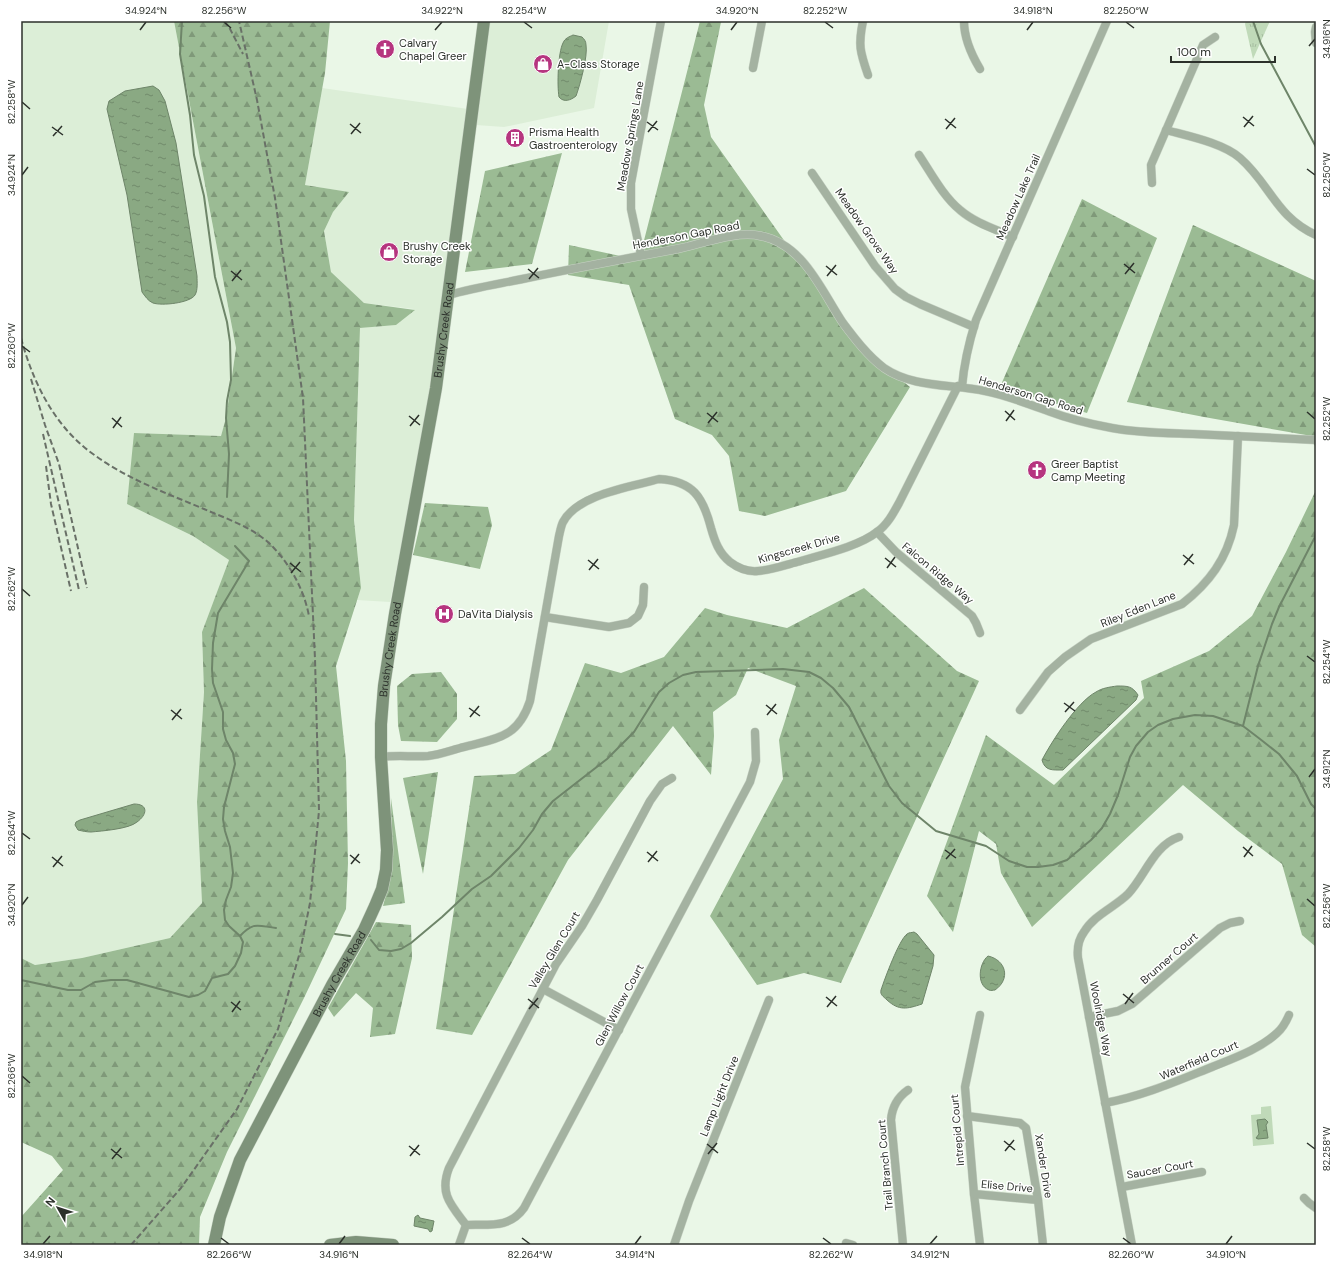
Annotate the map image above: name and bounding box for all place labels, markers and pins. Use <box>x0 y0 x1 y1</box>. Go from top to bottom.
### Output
place label: Calvary Chapel Greer <box>399 36 466 63</box>
church icon: Calvary Chapel Greer <box>374 38 396 60</box>
shop icon: A-Class Storage <box>532 53 554 75</box>
place label: A-Class Storage <box>557 57 640 71</box>
place label: Prisma Health Gastroenterology <box>529 125 618 152</box>
building icon: Prisma Health Gastroenterology <box>504 127 526 149</box>
place label: Brushy Creek Storage <box>403 239 471 266</box>
shop icon: Brushy Creek Storage <box>378 241 400 263</box>
place label: Greer Baptist Camp Meeting <box>1051 457 1125 484</box>
church icon: Greer Baptist Camp Meeting <box>1026 459 1048 481</box>
hospital icon: DaVita Dialysis <box>433 603 455 625</box>
place label: DaVita Dialysis <box>458 607 533 621</box>

